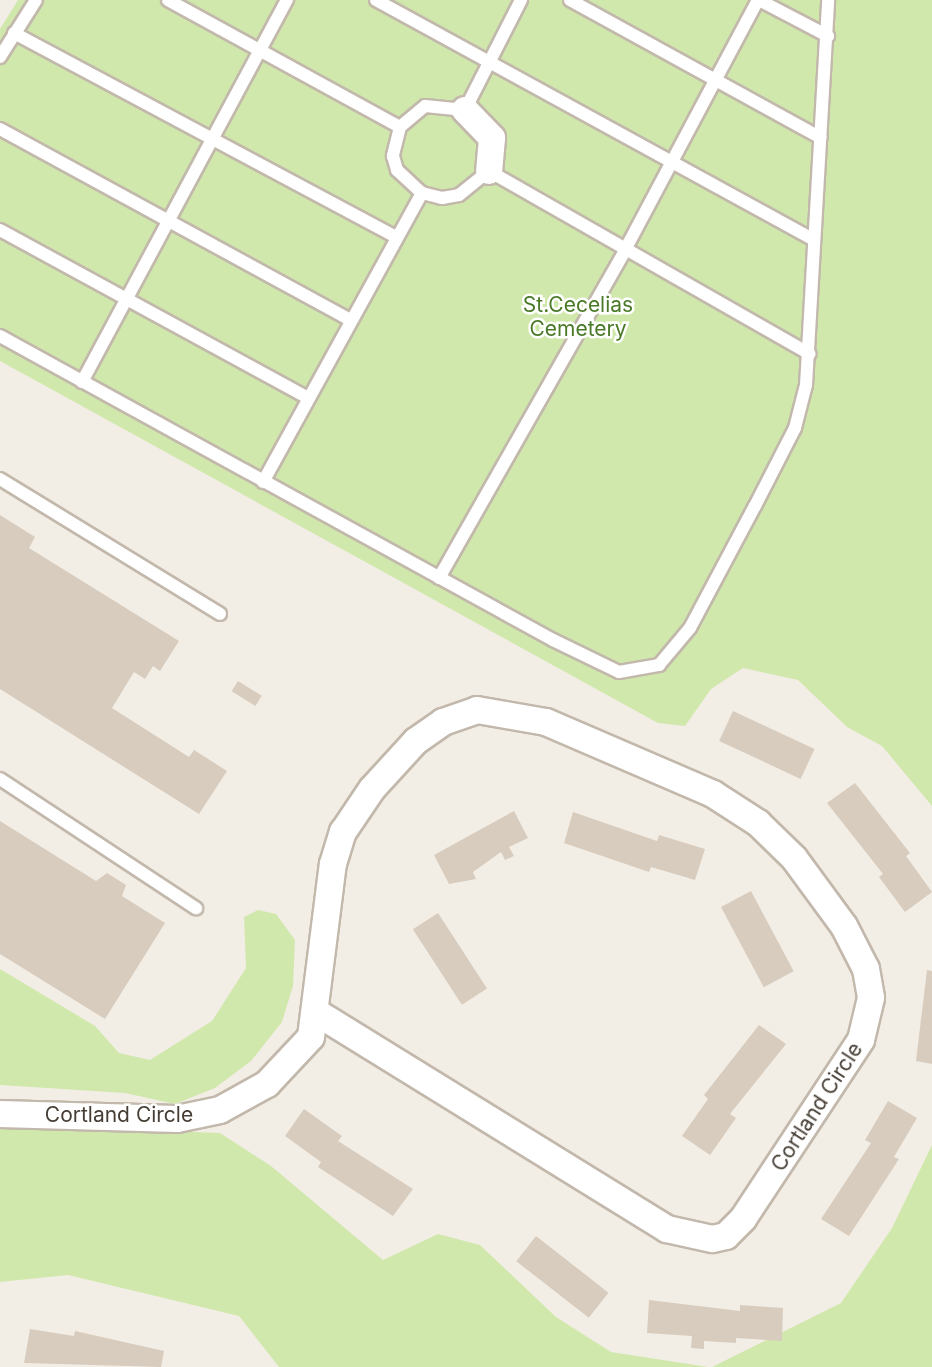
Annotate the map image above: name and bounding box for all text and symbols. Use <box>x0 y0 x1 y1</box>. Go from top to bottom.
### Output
park label: St.Cecelias Cemetery <box>523 292 633 342</box>
street label: Cortland Circle <box>766 1038 868 1176</box>
street label: Cortland Circle <box>45 1102 193 1128</box>

